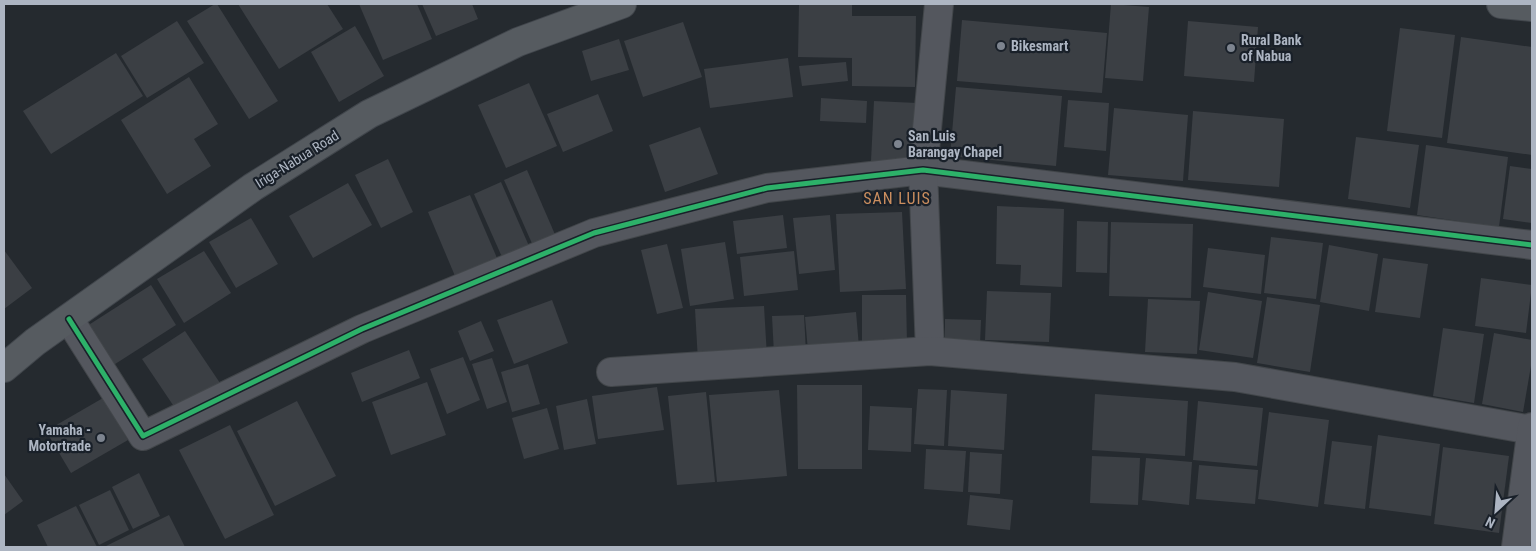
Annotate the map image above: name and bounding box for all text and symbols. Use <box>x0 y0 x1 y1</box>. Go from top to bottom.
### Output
place label: Rural Bank of Nabua <box>1241 32 1302 64</box>
place label: Bikesmart <box>1011 38 1068 54</box>
marker: Bikesmart <box>995 40 1007 52</box>
marker: Rural Bank of Nabua <box>1225 42 1237 54</box>
street label: Iriga-Nabua Road <box>252 127 342 191</box>
place label: San Luis Barangay Chapel <box>908 128 1002 160</box>
marker: San Luis Barangay Chapel <box>892 138 904 150</box>
district label: SAN LUIS <box>863 189 931 208</box>
place label: Yamaha - Motortrade <box>28 422 91 454</box>
marker: Yamaha - Motortrade <box>95 432 107 444</box>
north arrow <box>1471 486 1521 536</box>
text: N <box>1483 514 1498 532</box>

